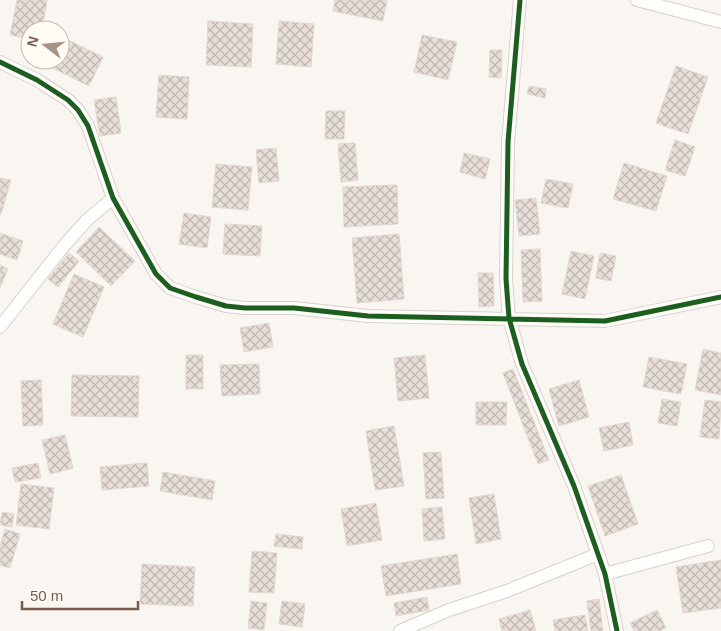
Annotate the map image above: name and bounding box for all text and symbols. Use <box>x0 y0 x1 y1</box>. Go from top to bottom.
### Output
north arrow <box>20 20 70 70</box>
text: N <box>23 34 42 48</box>
scale bar <box>22 578 139 610</box>
text: 50 m <box>30 587 63 604</box>

